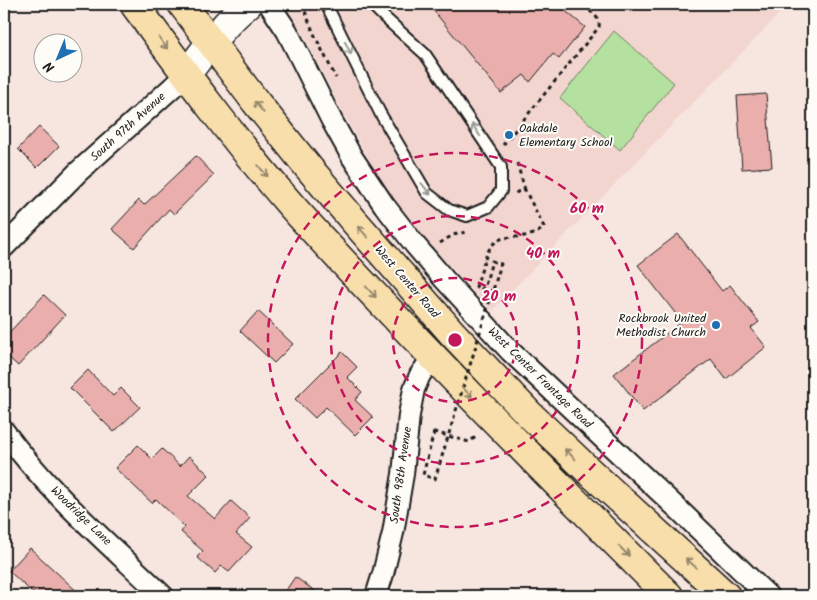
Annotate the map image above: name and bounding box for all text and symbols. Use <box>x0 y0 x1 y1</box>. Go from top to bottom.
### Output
north arrow <box>32 32 82 82</box>
one-way arrow <box>158 36 168 50</box>
one-way arrow <box>343 40 353 55</box>
text: N <box>39 56 60 78</box>
street label: South 97th Avenue <box>86 87 170 166</box>
one-way arrow <box>254 100 265 113</box>
place label: Oakdale Elementary School <box>519 119 612 152</box>
one-way arrow <box>471 123 481 137</box>
marker: Oakdale Elementary School <box>503 129 515 141</box>
one-way arrow <box>257 164 268 177</box>
one-way arrow <box>421 183 432 196</box>
text: 60 m <box>570 197 604 221</box>
one-way arrow <box>357 225 369 238</box>
street label: West Center Road <box>370 241 445 323</box>
text: 40 m <box>526 242 560 266</box>
text: 20 m <box>482 285 516 309</box>
one-way arrow <box>365 286 378 298</box>
place label: Rockbrook United Methodist Church <box>616 309 707 342</box>
marker: Rockbrook United Methodist Church <box>710 319 722 331</box>
street label: West Center Frontage Road <box>483 323 597 434</box>
centre of rings <box>446 331 464 349</box>
one-way arrow <box>461 385 473 398</box>
street label: South 98th Avenue <box>385 425 417 525</box>
one-way arrow <box>564 448 577 460</box>
street label: Woodridge Lane <box>46 482 116 551</box>
one-way arrow <box>618 545 630 557</box>
one-way arrow <box>684 557 697 569</box>

